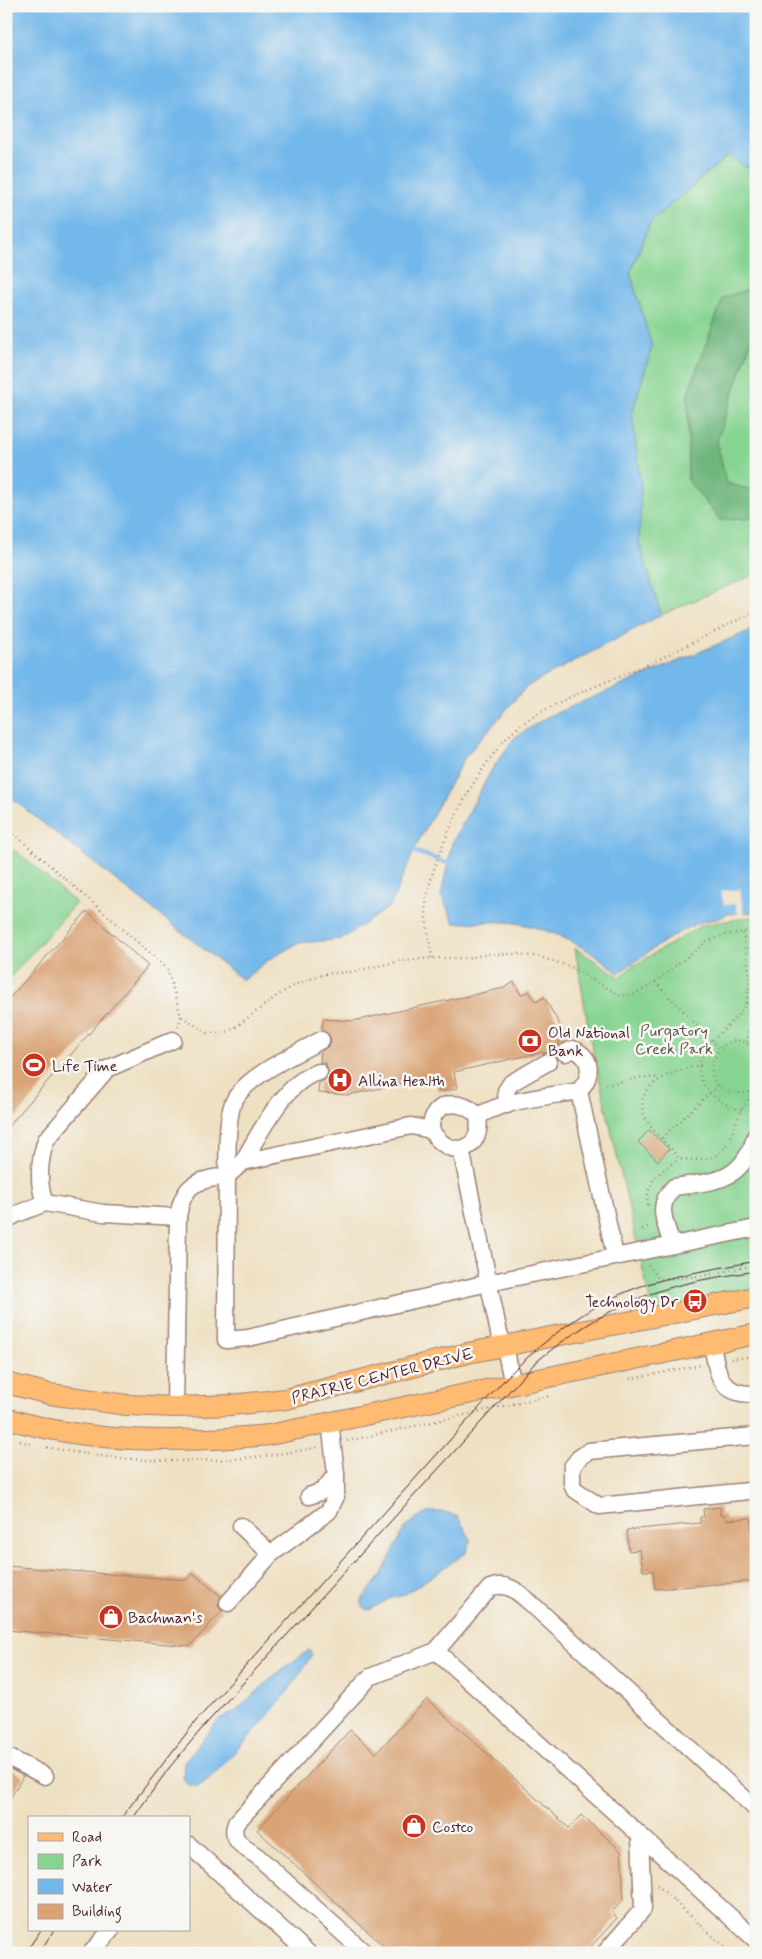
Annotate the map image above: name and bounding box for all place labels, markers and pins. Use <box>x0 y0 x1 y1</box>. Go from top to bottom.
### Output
place label: Old National Bank <box>548 1023 630 1062</box>
bank icon: Old National Bank <box>517 1028 543 1054</box>
sports icon: Life Time <box>21 1052 47 1078</box>
place label: Life Time <box>52 1056 118 1077</box>
hospital icon: Allina Health <box>327 1067 353 1093</box>
place label: Allina Health <box>358 1071 445 1092</box>
bus stop icon: Technology Dr <box>682 1288 708 1314</box>
place label: Technology Dr <box>585 1292 679 1314</box>
shop icon: Bachman's <box>98 1604 124 1630</box>
place label: Bachman's <box>128 1608 203 1629</box>
shop icon: Costco <box>401 1813 427 1839</box>
place label: Costco <box>432 1817 474 1838</box>

